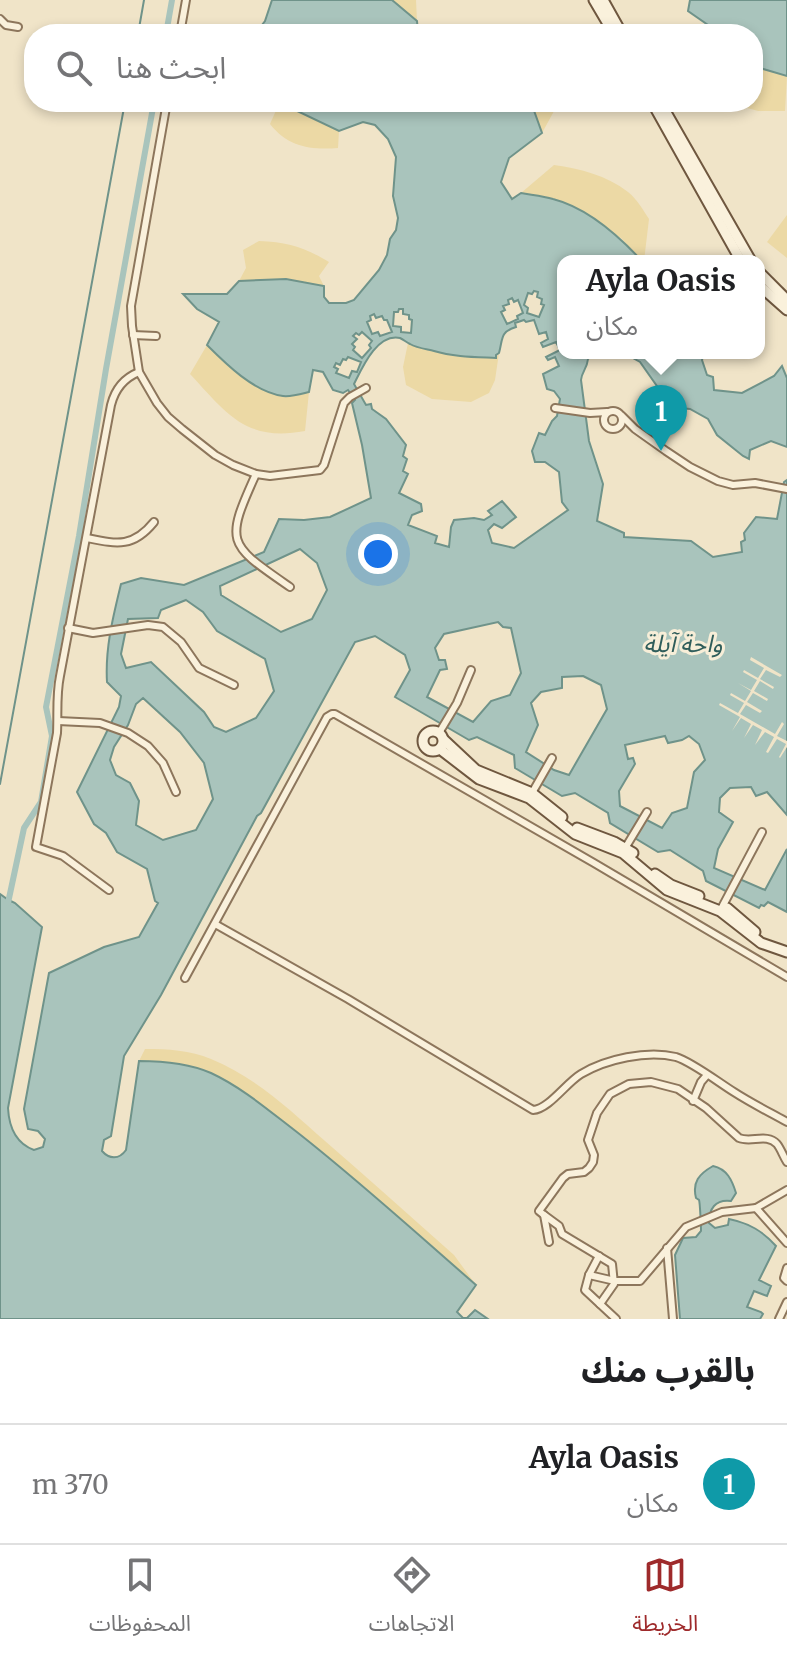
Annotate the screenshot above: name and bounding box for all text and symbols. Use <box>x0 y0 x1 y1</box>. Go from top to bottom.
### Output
search box <box>24 24 763 112</box>
icon: search <box>52 46 96 90</box>
text: ابحث هنا <box>116 48 226 86</box>
popup <box>557 255 765 359</box>
text: Ayla Oasis <box>586 261 736 299</box>
text: مكان <box>586 309 638 342</box>
pin: 1 <box>635 385 687 451</box>
your location <box>358 534 398 574</box>
water label: واحة آيلة <box>643 628 723 659</box>
text: بالقرب منك <box>581 1349 755 1391</box>
text: Ayla Oasis <box>529 1438 679 1476</box>
text: 370 m <box>32 1468 109 1501</box>
text: 1 <box>723 1468 735 1501</box>
text: مكان <box>627 1486 679 1519</box>
tab: المحفوظات <box>89 1553 191 1647</box>
tab: الاتجاهات <box>369 1553 455 1647</box>
tab: الخريطة <box>632 1553 698 1647</box>

